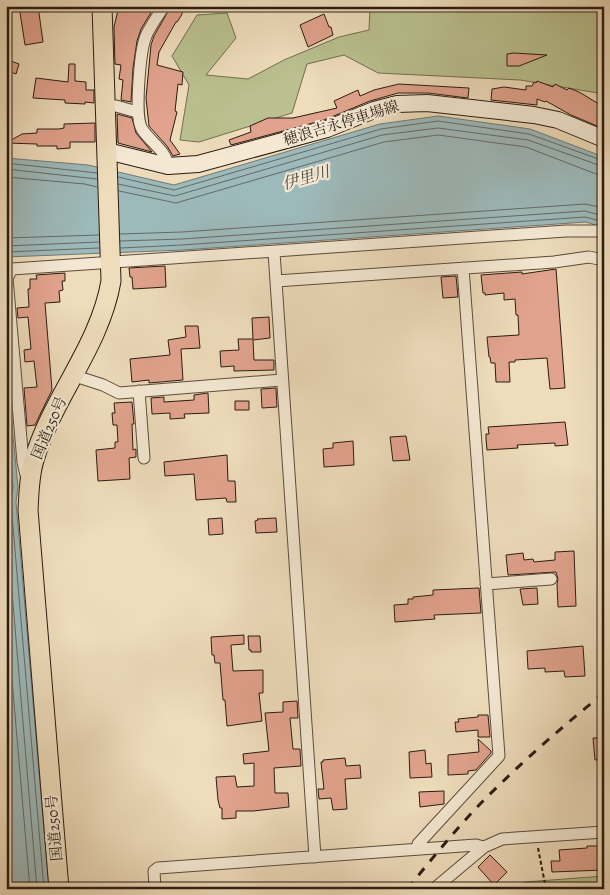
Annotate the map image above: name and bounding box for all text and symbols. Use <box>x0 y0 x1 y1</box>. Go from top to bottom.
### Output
street label: 穂浪吉永停車場線 <box>281 96 401 150</box>
water label: 伊里川 <box>280 160 334 195</box>
street label: 国道250号 <box>27 393 71 463</box>
street label: 国道250号 <box>41 794 67 862</box>

